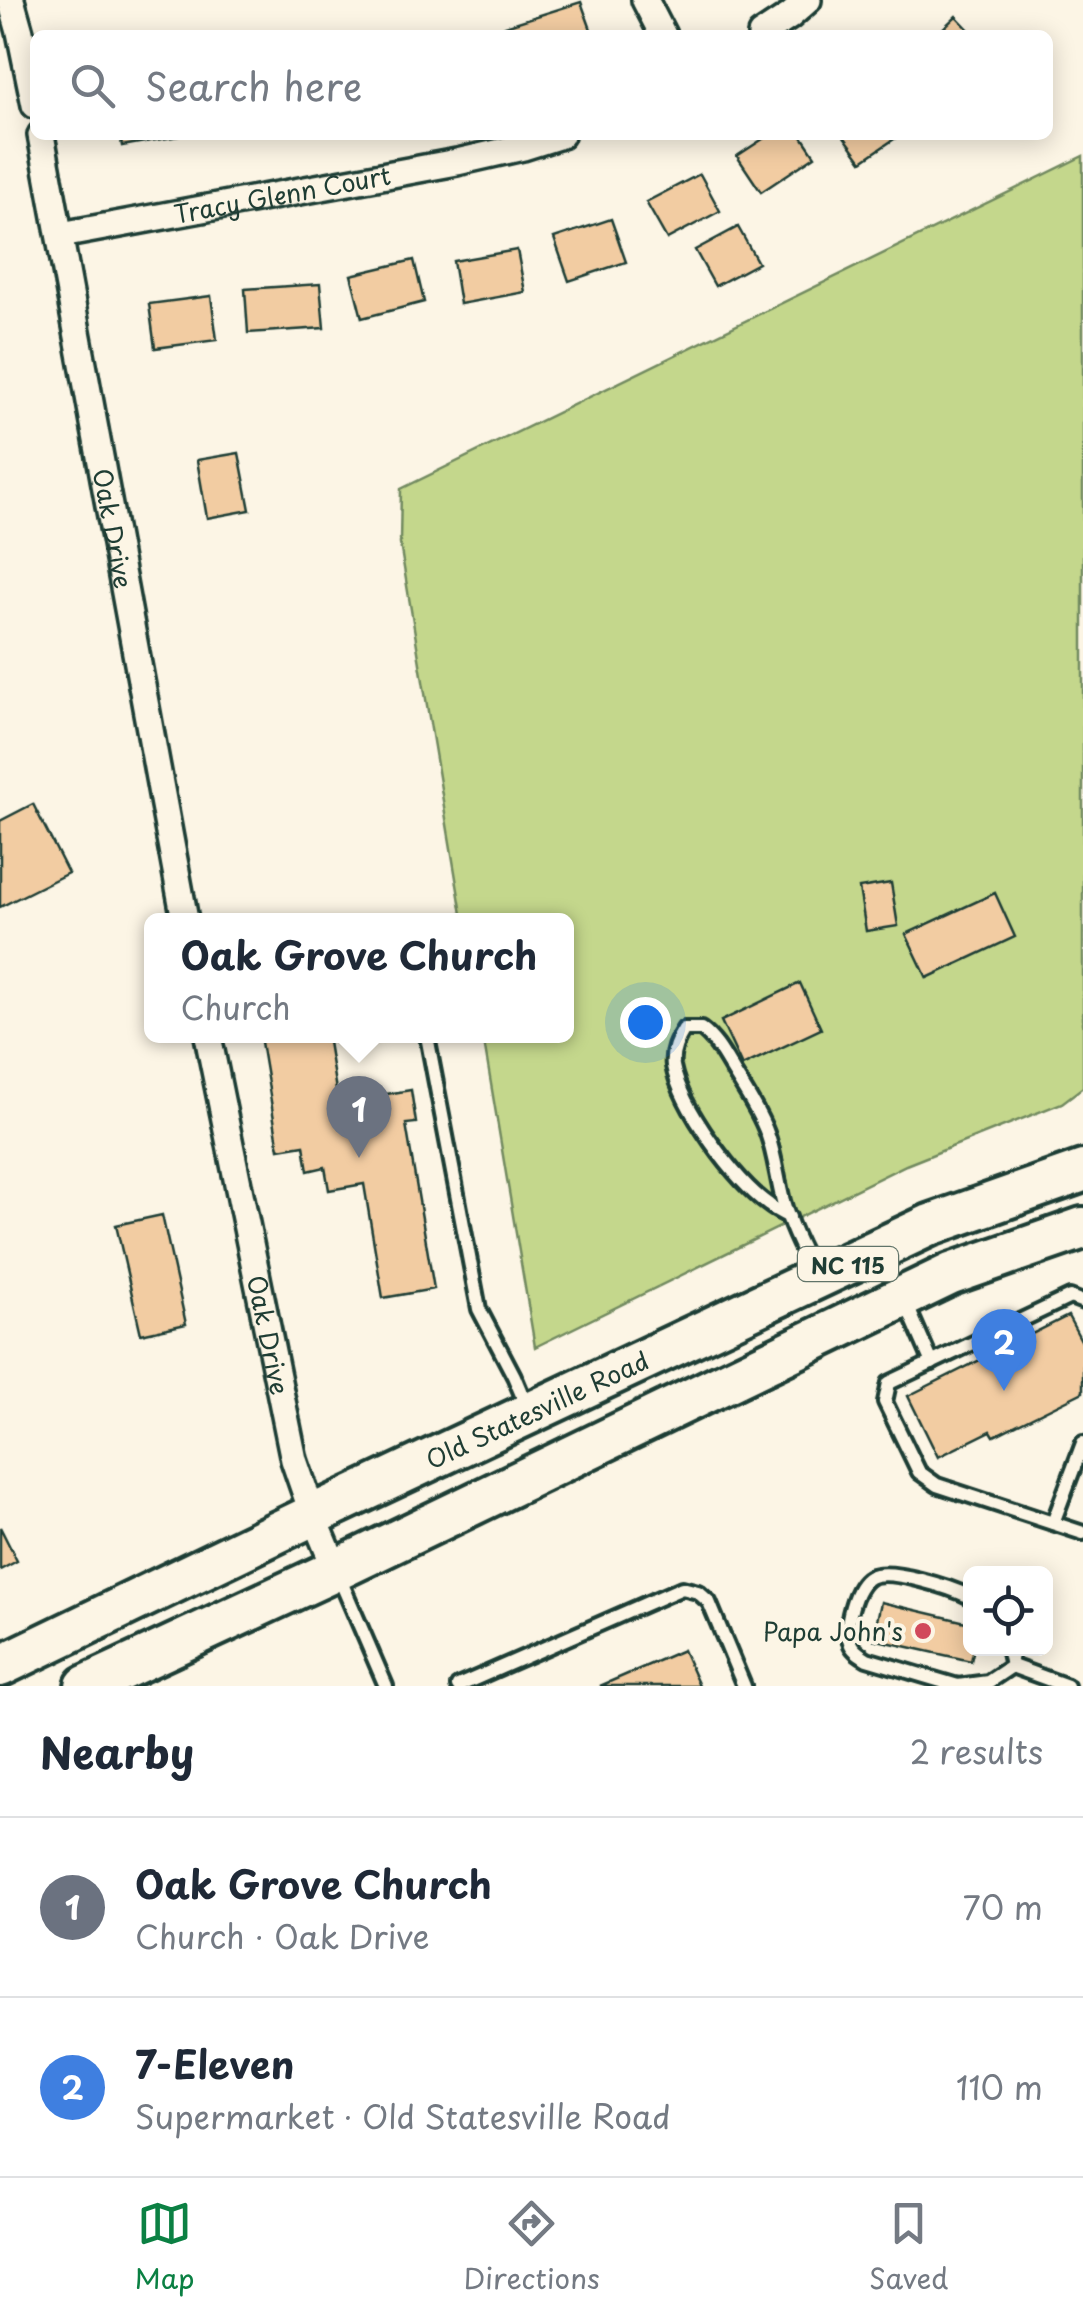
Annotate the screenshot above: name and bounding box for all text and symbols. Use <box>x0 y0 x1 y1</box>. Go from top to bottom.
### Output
search box <box>30 30 1053 140</box>
text: Search here <box>145 57 362 114</box>
icon: search <box>65 58 120 113</box>
street label: Tracy Glenn Court <box>171 156 394 233</box>
street label: Oak Drive <box>84 465 143 592</box>
popup <box>144 913 574 1043</box>
text: Oak Grove Church <box>181 926 537 983</box>
text: Church <box>181 983 291 1031</box>
your location <box>620 997 671 1048</box>
pin: 1 <box>326 1076 392 1158</box>
road number: NC 115 <box>798 1247 898 1281</box>
street label: Oak Drive <box>238 1272 299 1398</box>
pin: 2 <box>972 1308 1036 1391</box>
street label: Old Statesville Road <box>419 1341 655 1479</box>
map controls <box>963 1566 1053 1656</box>
button: locate <box>963 1566 1053 1656</box>
place label: Papa John's <box>763 1612 903 1650</box>
marker: Papa John's <box>912 1620 934 1642</box>
text: Nearby <box>40 1720 194 1783</box>
text: 2 results <box>910 1727 1043 1775</box>
text: Oak Grove Church <box>135 1855 492 1912</box>
text: 1 <box>65 1883 80 1931</box>
text: 70 m <box>963 1883 1043 1931</box>
text: Church · Oak Drive <box>135 1912 429 1960</box>
text: 7-Eleven <box>135 2035 294 2092</box>
text: 2 <box>61 2063 84 2111</box>
text: 110 m <box>956 2063 1043 2111</box>
text: Supermarket · Old Statesville Road <box>135 2092 671 2140</box>
tab: Map <box>135 2196 194 2299</box>
tab: Directions <box>464 2196 600 2299</box>
tab: Saved <box>869 2196 948 2299</box>

